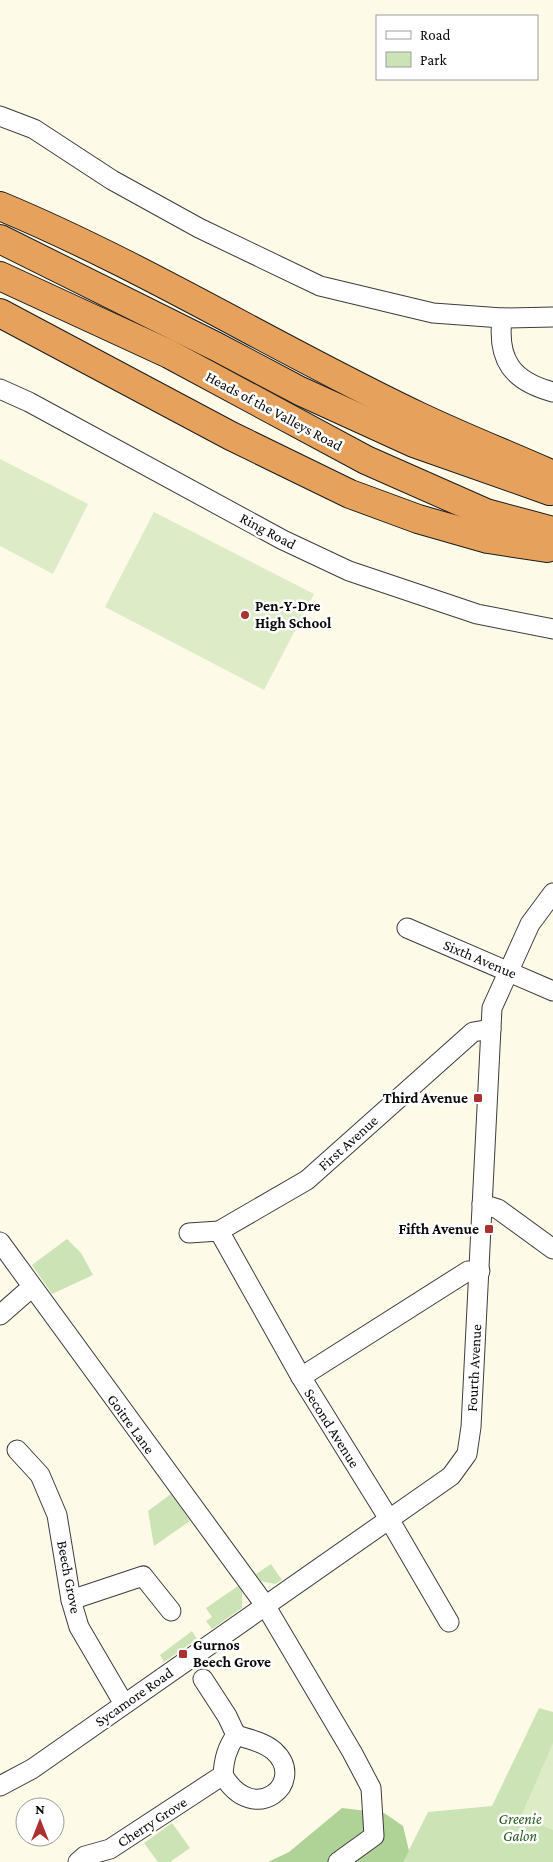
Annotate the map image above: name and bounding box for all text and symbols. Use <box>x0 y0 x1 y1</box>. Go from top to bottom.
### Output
legend <box>376 15 538 80</box>
text: Road <box>420 27 451 43</box>
text: Park <box>420 52 447 68</box>
street label: Heads of the Valleys Road <box>203 368 345 455</box>
street label: Ring Road <box>237 510 299 553</box>
place label: Pen-Y-Dre High School <box>255 598 332 631</box>
marker: Pen-Y-Dre High School <box>239 609 251 621</box>
street label: Sixth Avenue <box>441 936 519 982</box>
place label: Third Avenue <box>383 1090 468 1106</box>
marker: Third Avenue <box>472 1092 484 1104</box>
street label: First Avenue <box>315 1112 381 1174</box>
place label: Fifth Avenue <box>399 1221 479 1237</box>
marker: Fifth Avenue <box>483 1223 495 1235</box>
street label: Fourth Avenue <box>464 1323 484 1412</box>
street label: Second Avenue <box>301 1386 363 1471</box>
street label: Goitre Lane <box>104 1391 158 1457</box>
street label: Beech Grove <box>54 1539 84 1615</box>
place label: Gurnos Beech Grove <box>193 1637 271 1670</box>
marker: Gurnos Beech Grove <box>177 1648 189 1660</box>
street label: Sycamore Road <box>92 1664 177 1731</box>
street label: Cherry Grove <box>114 1794 190 1851</box>
north arrow <box>15 1797 65 1847</box>
text: N <box>35 1801 45 1817</box>
park label: Greenie Galon <box>498 1811 542 1844</box>

